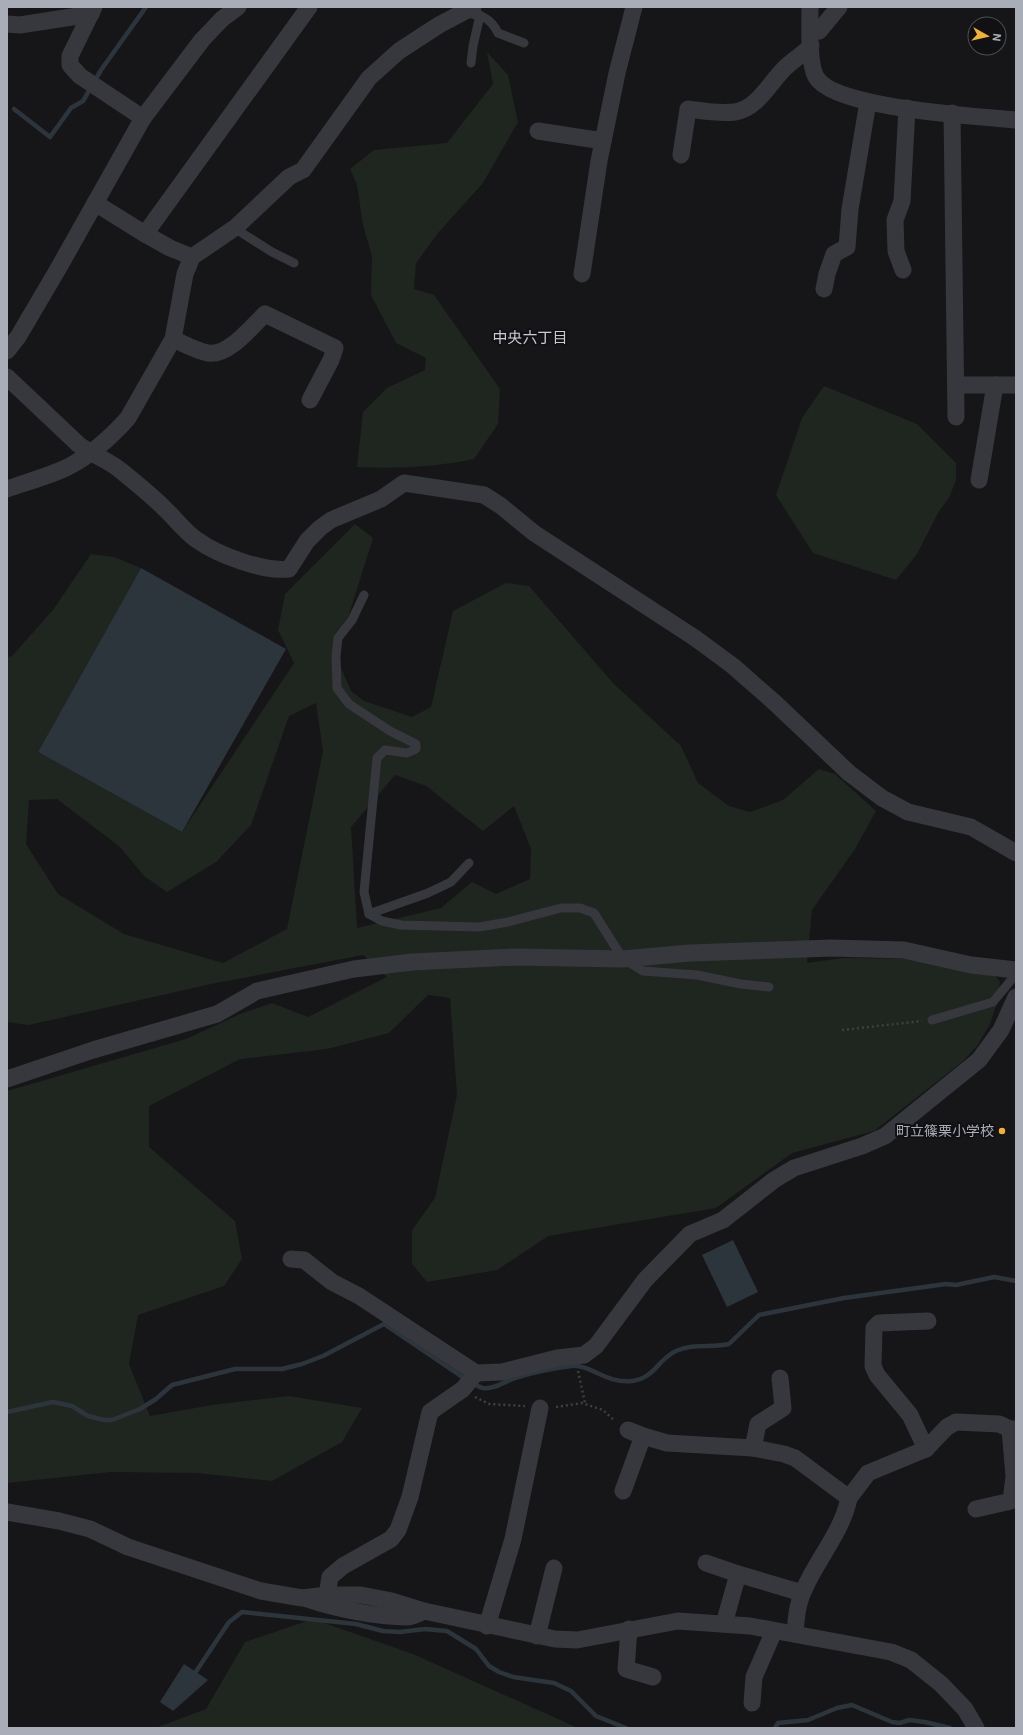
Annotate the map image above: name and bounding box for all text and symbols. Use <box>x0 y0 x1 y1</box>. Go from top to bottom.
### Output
north arrow <box>967 16 1007 56</box>
text: N <box>989 33 1003 42</box>
district label: 中央六丁目 <box>492 329 568 347</box>
place label: 町立篠栗小学校 <box>896 1123 994 1139</box>
marker: 町立篠栗小学校 <box>997 1126 1007 1136</box>

